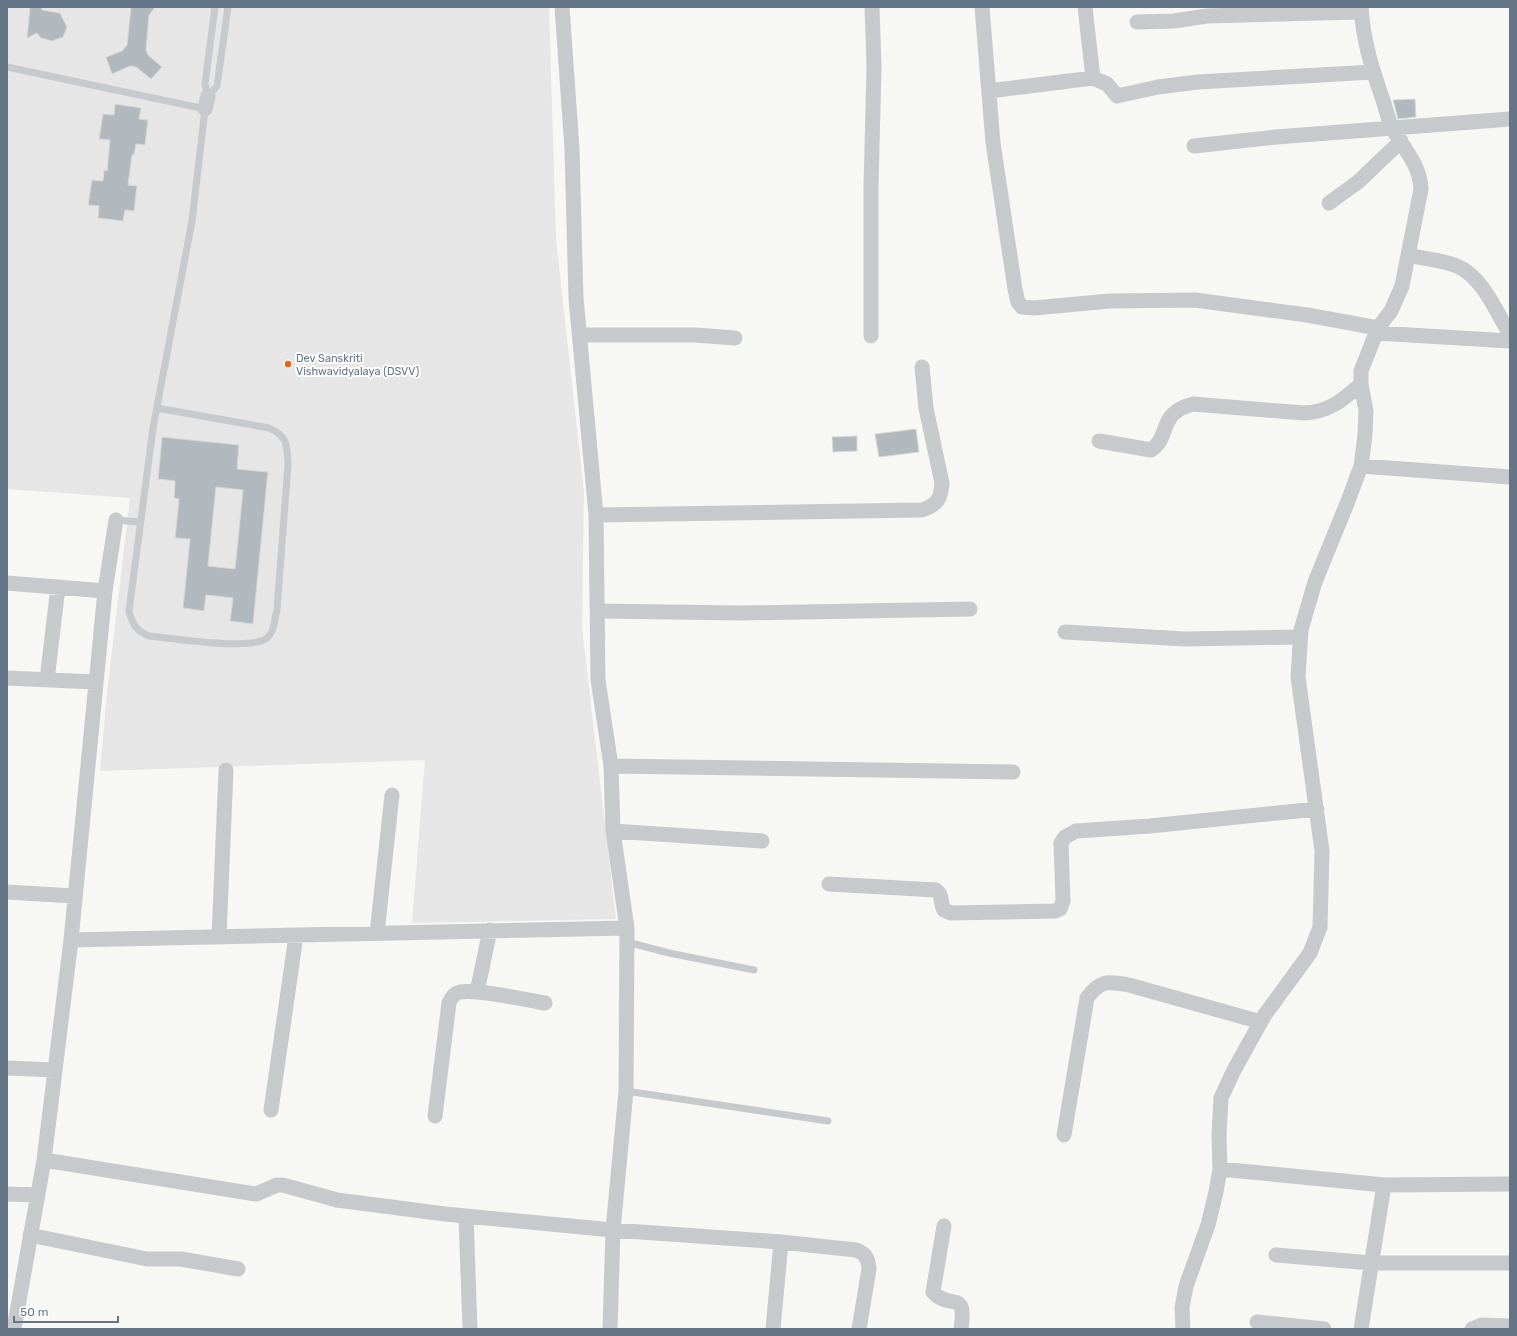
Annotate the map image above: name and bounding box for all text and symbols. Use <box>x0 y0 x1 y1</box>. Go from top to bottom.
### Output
place label: Dev Sanskriti Vishwavidyalaya (DSVV) <box>296 352 419 378</box>
marker: Dev Sanskriti Vishwavidyalaya (DSVV) <box>283 359 293 369</box>
scale bar <box>14 1298 118 1324</box>
text: 50 m <box>20 1305 48 1319</box>

